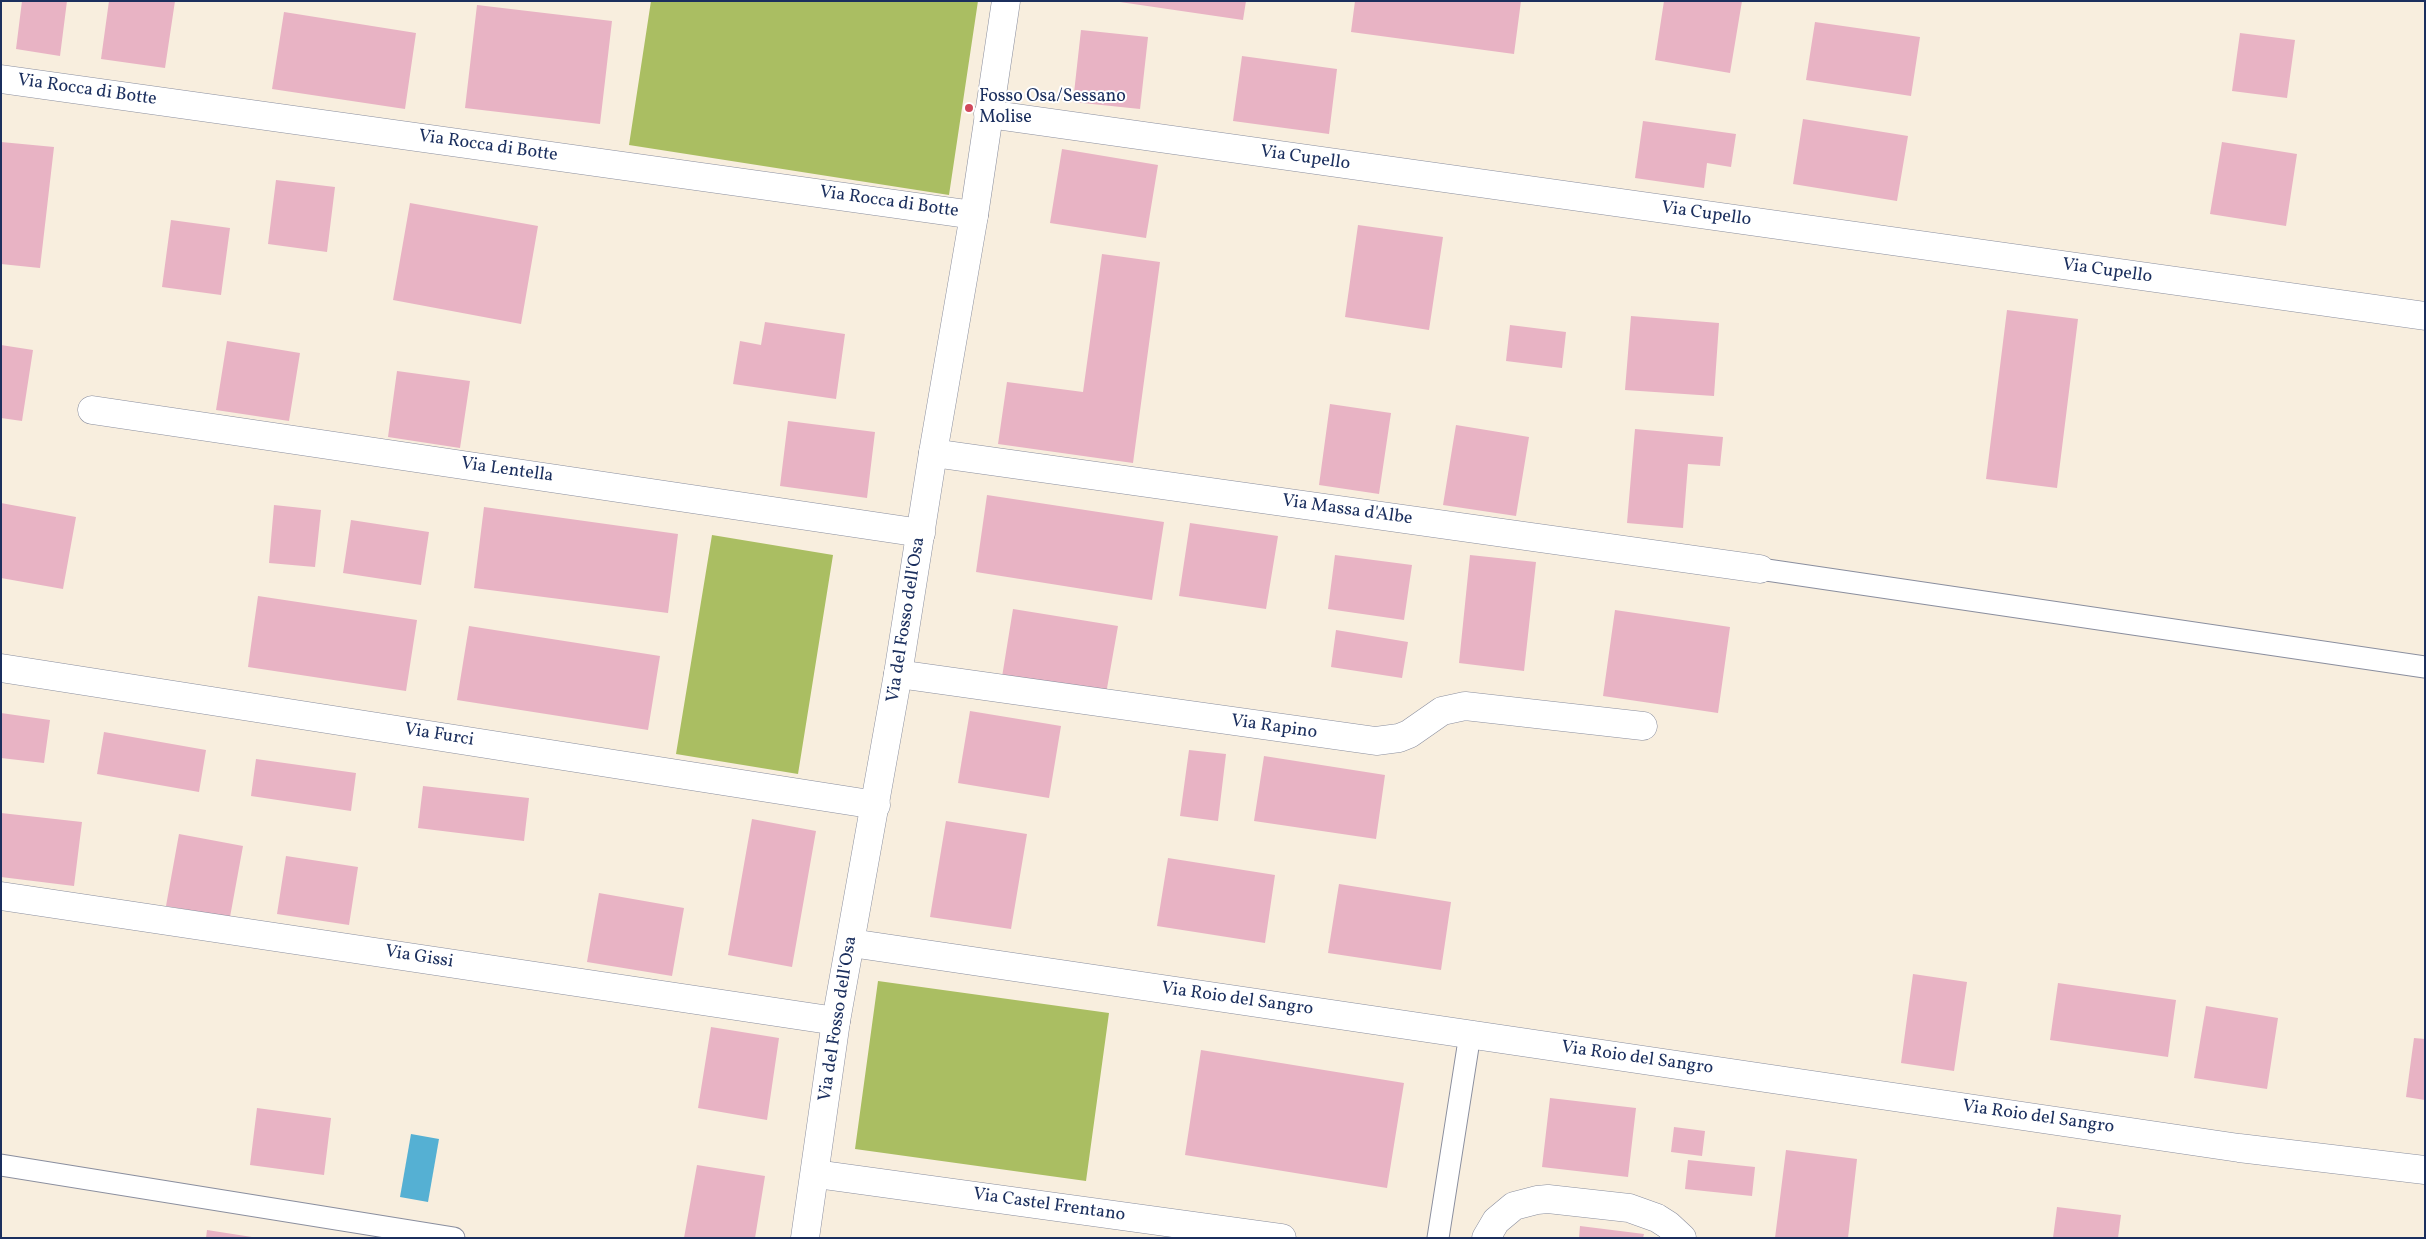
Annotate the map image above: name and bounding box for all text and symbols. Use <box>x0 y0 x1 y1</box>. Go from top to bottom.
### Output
street label: Via Rocca di Botte <box>16 71 158 111</box>
place label: Fosso Osa/Sessano Molise <box>979 87 1126 130</box>
marker: Fosso Osa/Sessano Molise <box>963 102 975 114</box>
street label: Via Rocca di Botte <box>417 127 559 167</box>
street label: Via Cupello <box>1259 142 1351 176</box>
street label: Via Rocca di Botte <box>818 183 960 223</box>
street label: Via Cupello <box>1660 198 1752 232</box>
street label: Via Cupello <box>2061 255 2153 289</box>
street label: Via Lentella <box>459 454 555 488</box>
street label: Via Massa d'Albe <box>1280 491 1414 531</box>
street label: Via del Fosso dell'Osa <box>883 536 931 704</box>
street label: Via Rapino <box>1230 711 1318 745</box>
street label: Via Furci <box>403 720 475 752</box>
street label: Via del Fosso dell'Osa <box>815 935 863 1103</box>
street label: Via Gissi <box>383 942 455 974</box>
street label: Via Roio del Sangro <box>1160 979 1314 1021</box>
street label: Via Roio del Sangro <box>1560 1038 1714 1080</box>
street label: Via Roio del Sangro <box>1961 1097 2115 1139</box>
street label: Via Castel Frentano <box>972 1185 1126 1227</box>

